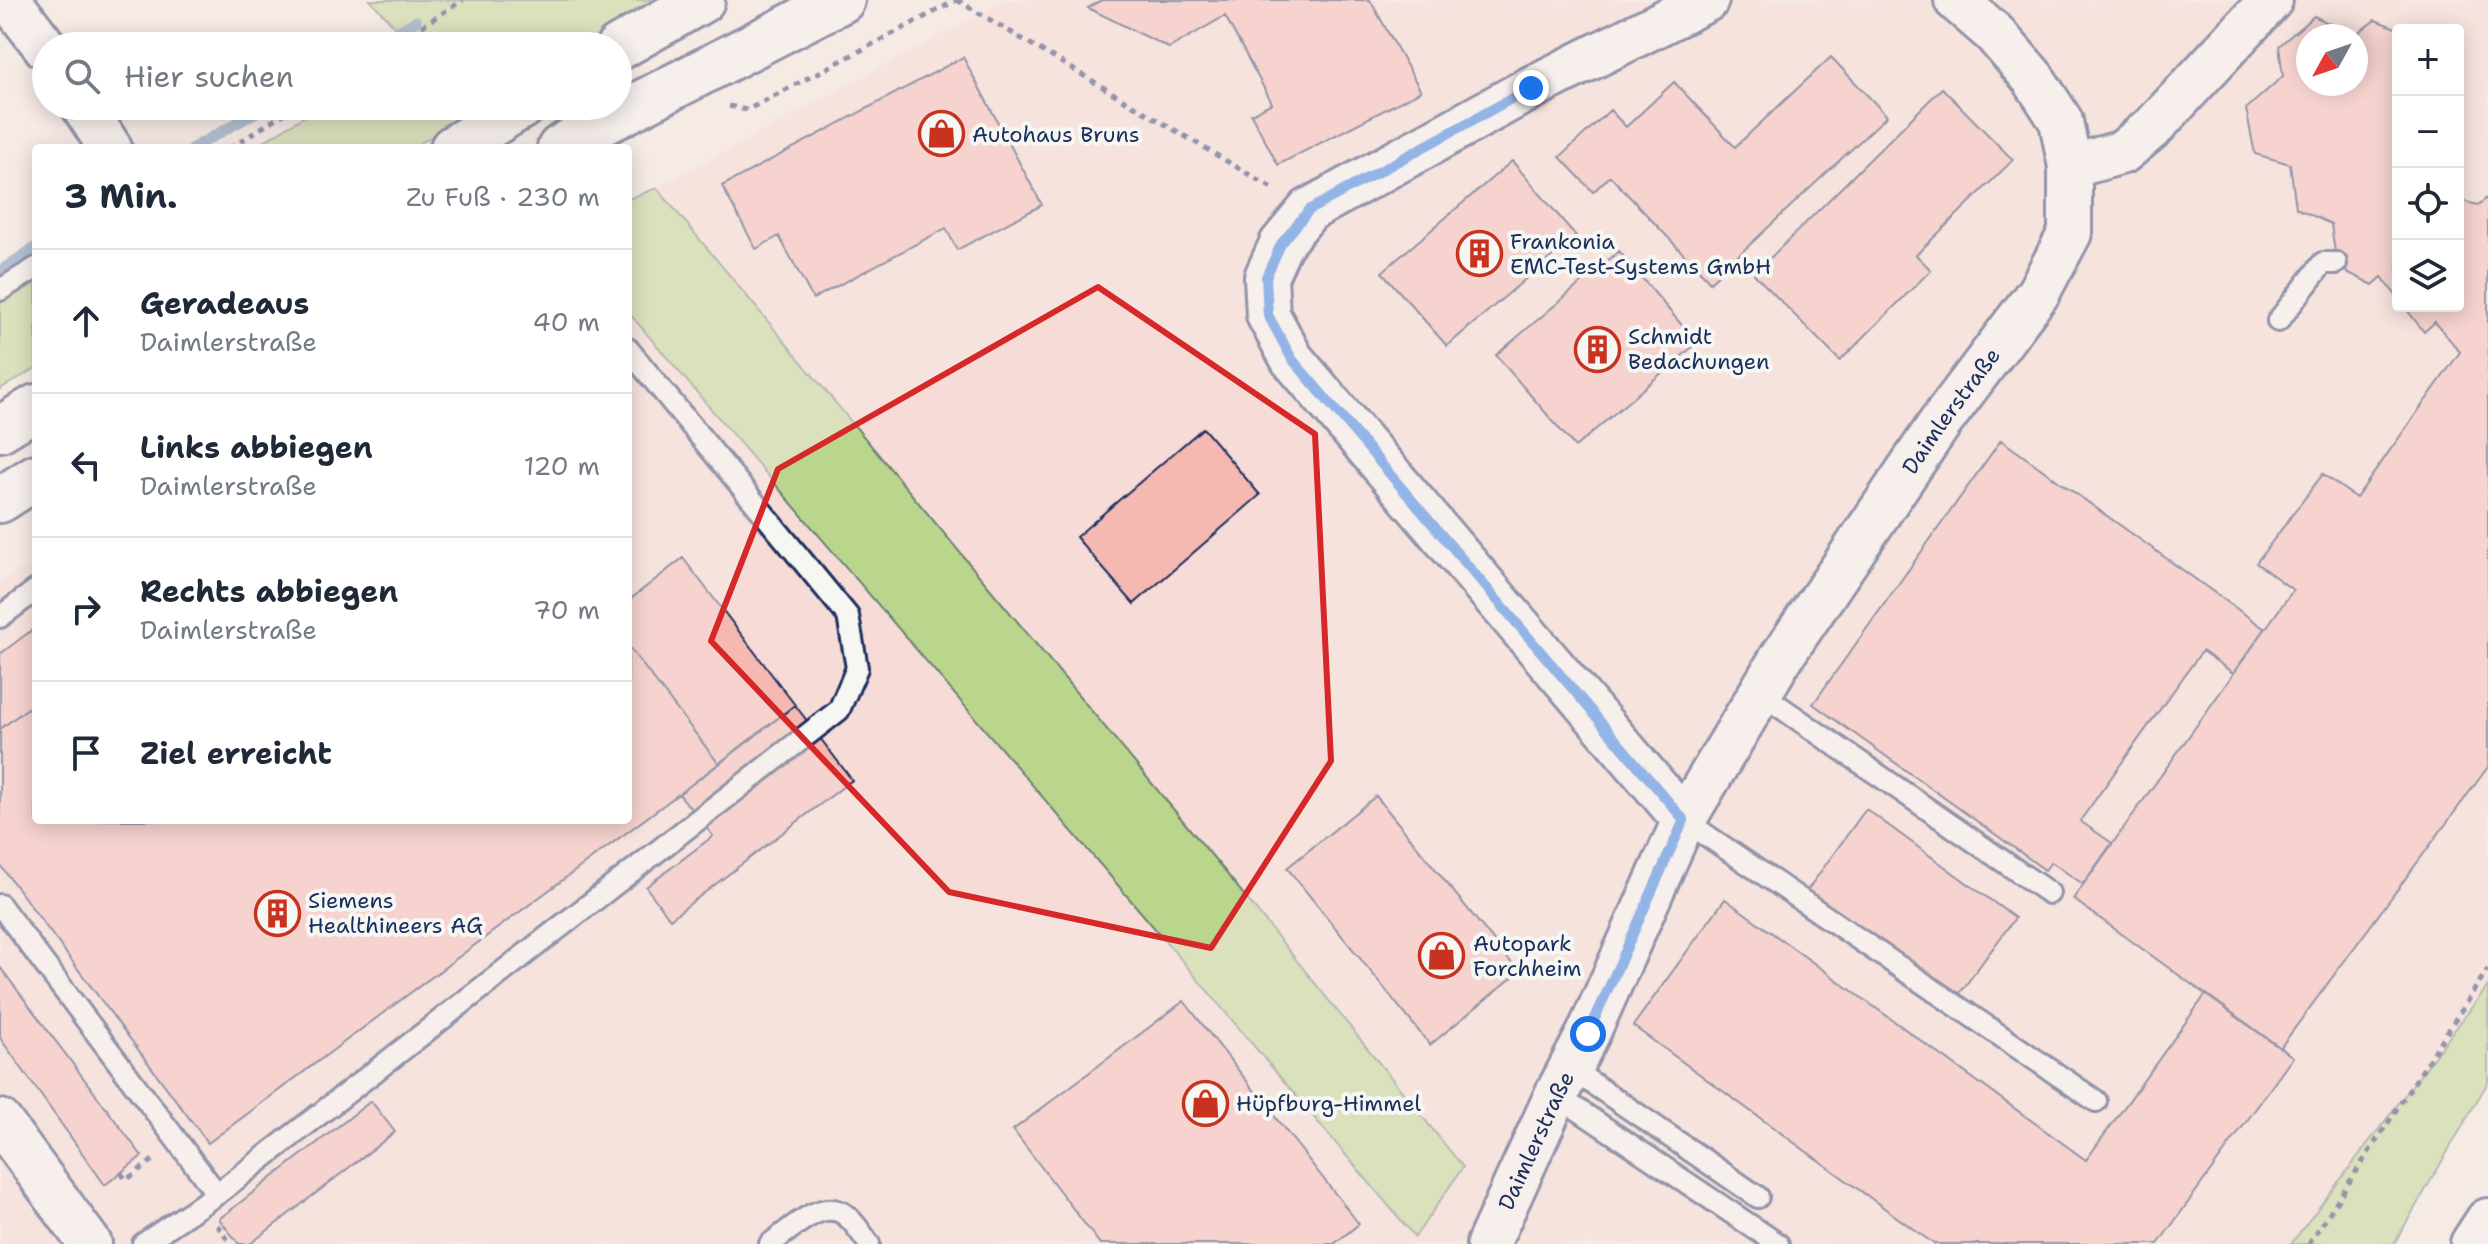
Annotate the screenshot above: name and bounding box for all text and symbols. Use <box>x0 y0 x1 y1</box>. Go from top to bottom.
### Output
north arrow <box>2296 24 2368 96</box>
map controls <box>2392 24 2464 312</box>
button: + <box>2392 24 2464 96</box>
search box <box>32 32 632 120</box>
icon: search <box>60 54 104 98</box>
text: Hier suchen <box>124 56 294 97</box>
route end <box>1513 70 1549 106</box>
button: − <box>2392 96 2464 168</box>
shop icon: Autohaus Bruns <box>917 110 965 158</box>
place label: Autohaus Bruns <box>972 120 1140 149</box>
button: locate <box>2392 168 2464 240</box>
text: 3 Min. <box>64 173 177 219</box>
text: Zu Fuß · 230 m <box>406 179 600 214</box>
place label: Frankonia EMC-Test-Systems GmbH <box>1510 227 1771 281</box>
building icon: Frankonia EMC-Test-Systems GmbH <box>1455 230 1503 278</box>
button: layers <box>2392 240 2464 312</box>
text: Geradeaus <box>140 283 309 324</box>
icon: ahead <box>64 299 108 343</box>
text: 40 m <box>533 304 600 339</box>
place label: Schmidt Bedachungen <box>1628 322 1770 376</box>
text: Daimlerstraße <box>140 324 317 359</box>
building icon: Schmidt Bedachungen <box>1573 325 1621 373</box>
street label: Daimlerstraße <box>1895 341 2006 480</box>
text: Links abbiegen <box>140 427 373 468</box>
icon: left <box>64 443 108 487</box>
text: 120 m <box>524 448 600 483</box>
text: Daimlerstraße <box>140 468 317 503</box>
text: Rechts abbiegen <box>140 571 398 612</box>
icon: right <box>64 587 108 631</box>
text: 70 m <box>533 592 600 627</box>
text: Daimlerstraße <box>140 612 317 647</box>
icon: arrive <box>64 731 108 775</box>
text: Ziel erreicht <box>140 733 332 774</box>
place label: Siemens Healthineers AG <box>308 886 483 940</box>
building icon: Siemens Healthineers AG <box>253 889 301 937</box>
place label: Autopark Forchheim <box>1473 929 1581 983</box>
shop icon: Autopark Forchheim <box>1418 932 1466 980</box>
route start <box>1570 1016 1606 1052</box>
street label: Daimlerstraße <box>1491 1066 1581 1214</box>
shop icon: Hüpfburg-Himmel <box>1181 1079 1229 1127</box>
place label: Hüpfburg-Himmel <box>1236 1089 1421 1118</box>

